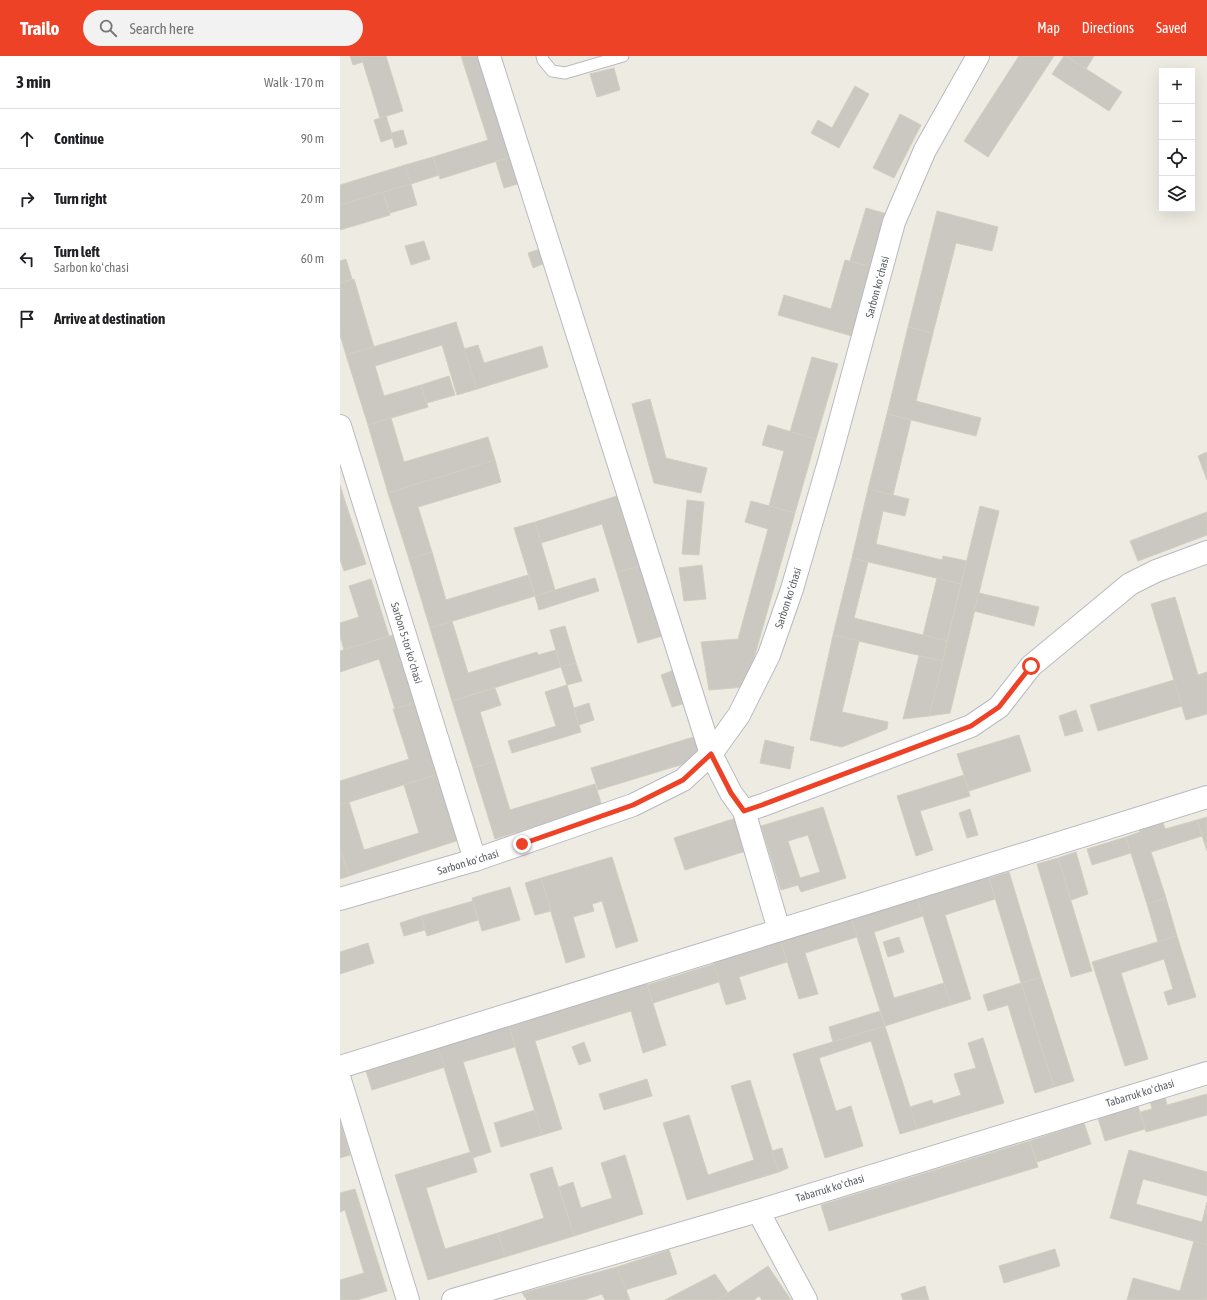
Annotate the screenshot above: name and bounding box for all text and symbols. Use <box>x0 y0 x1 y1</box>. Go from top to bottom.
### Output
search box <box>83 10 363 46</box>
text: Trailo <box>20 17 59 39</box>
icon: search <box>97 17 119 39</box>
text: Search here <box>129 20 194 37</box>
text: Map <box>1037 20 1060 36</box>
text: Directions <box>1082 20 1134 36</box>
text: Saved <box>1156 20 1187 36</box>
map controls <box>1159 68 1195 212</box>
button: + <box>1159 68 1195 104</box>
text: 3 min <box>16 72 51 92</box>
text: Walk · 170 m <box>264 75 324 90</box>
button: − <box>1159 104 1195 140</box>
icon: ahead <box>16 128 38 150</box>
text: Continue <box>54 130 104 147</box>
text: 90 m <box>301 131 324 146</box>
button: locate <box>1159 140 1195 176</box>
button: layers <box>1159 176 1195 212</box>
icon: right <box>16 188 38 210</box>
text: Turn right <box>54 190 107 207</box>
text: 20 m <box>301 191 324 206</box>
text: Turn left <box>54 243 100 260</box>
icon: left <box>16 248 38 270</box>
text: 60 m <box>301 251 324 266</box>
street label: Sarbon koʻchasi <box>863 255 891 319</box>
text: Sarbon koʻchasi <box>54 260 129 275</box>
icon: arrive <box>16 308 38 330</box>
text: Arrive at destination <box>54 310 165 327</box>
street label: Sarbon koʻchasi <box>773 566 803 630</box>
street label: Sarbon 5-tor koʻchasi <box>389 601 425 685</box>
route start <box>1022 657 1040 675</box>
route end <box>513 835 531 853</box>
street label: Sarbon koʻchasi <box>436 847 500 877</box>
street label: Tabarruk koʻchasi <box>1104 1077 1176 1109</box>
street label: Tabarruk koʻchasi <box>794 1172 866 1204</box>

